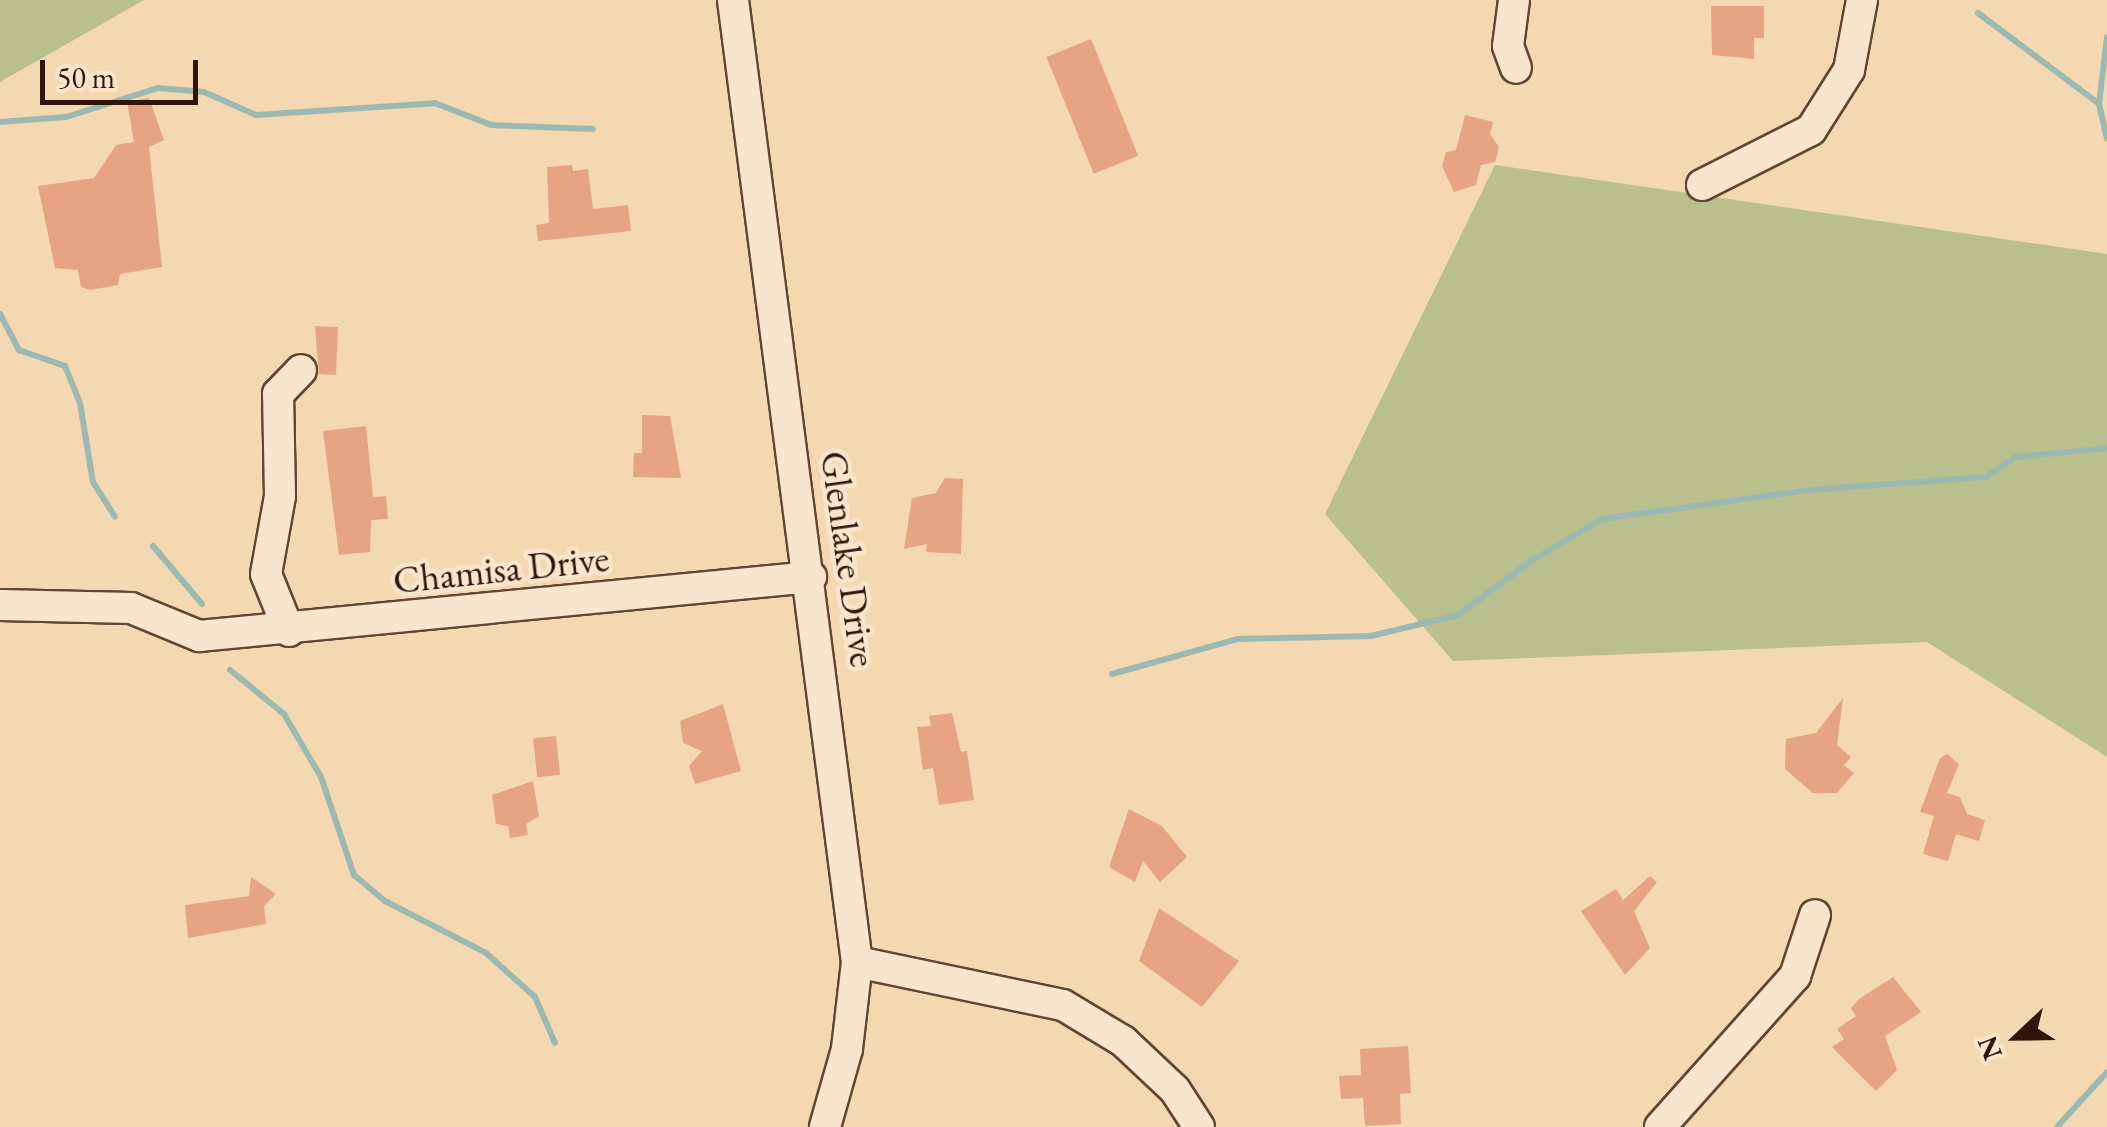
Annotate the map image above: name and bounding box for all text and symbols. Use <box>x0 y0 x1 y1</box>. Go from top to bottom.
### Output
scale bar <box>45 40 202 102</box>
text: 50 m <box>57 58 115 97</box>
street label: Glenlake Drive <box>811 448 887 670</box>
street label: Chamisa Drive <box>391 535 611 603</box>
north arrow <box>1967 987 2067 1087</box>
text: N <box>1968 1031 2010 1065</box>

